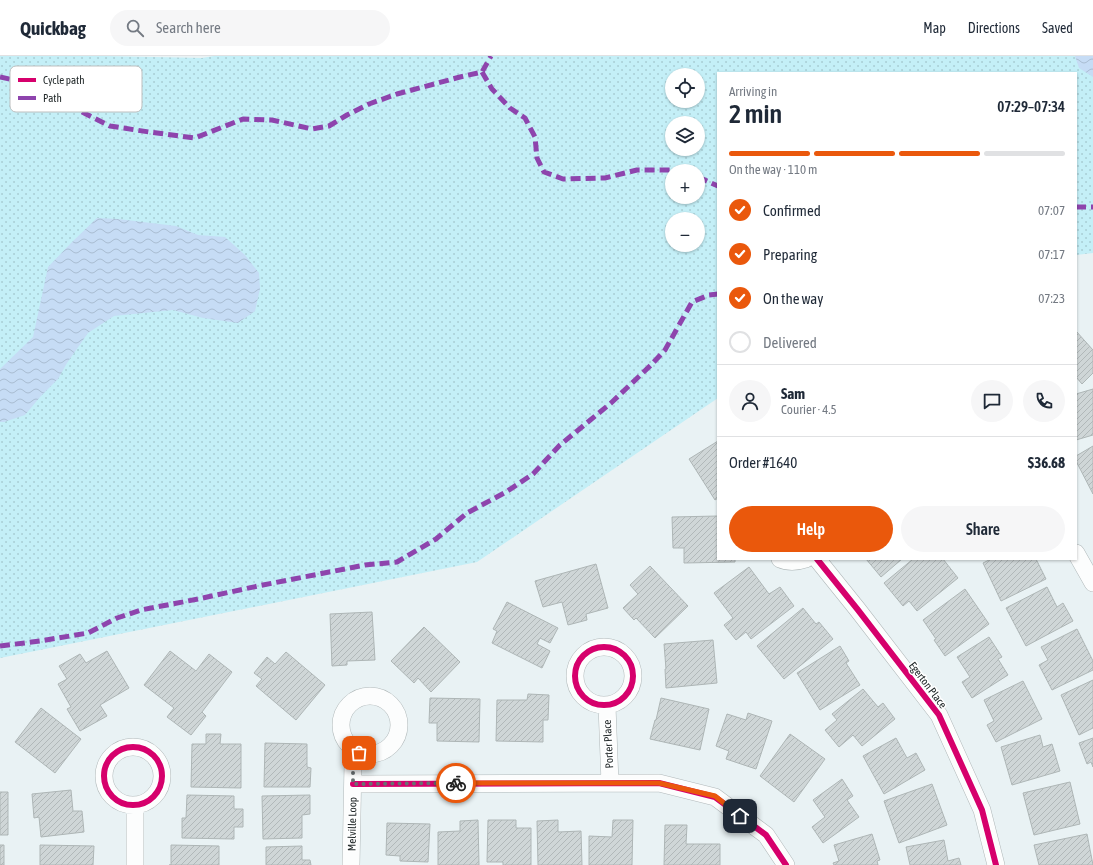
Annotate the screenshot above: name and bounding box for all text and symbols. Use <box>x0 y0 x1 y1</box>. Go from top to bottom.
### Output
search box <box>110 10 390 46</box>
text: Quickbag <box>20 17 86 39</box>
icon: search <box>124 17 146 39</box>
text: Search here <box>156 19 221 36</box>
text: Map <box>923 20 946 36</box>
text: Directions <box>968 20 1020 36</box>
text: Saved <box>1042 20 1073 36</box>
legend <box>10 66 142 112</box>
map controls <box>665 68 705 252</box>
button: locate <box>665 68 705 108</box>
text: Cycle path <box>43 74 85 86</box>
text: Arriving in <box>729 84 777 99</box>
text: Path <box>43 92 62 104</box>
text: 07:29–07:34 <box>997 98 1065 115</box>
text: 2 min <box>729 99 782 129</box>
button: layers <box>665 116 705 156</box>
text: On the way · 110 m <box>729 162 817 177</box>
button: + <box>665 164 705 204</box>
icon: check <box>729 199 751 221</box>
text: Confirmed <box>763 202 821 219</box>
text: 07:07 <box>1038 203 1065 218</box>
button: − <box>665 212 705 252</box>
icon: check <box>729 243 751 265</box>
text: Preparing <box>763 246 817 263</box>
text: 07:17 <box>1038 247 1065 262</box>
icon: check <box>729 287 751 309</box>
text: On the way <box>763 290 824 307</box>
text: 07:23 <box>1038 291 1065 306</box>
text: Delivered <box>763 334 817 351</box>
button: person <box>729 380 771 422</box>
button: chat <box>971 380 1013 422</box>
button: phone <box>1023 380 1065 422</box>
text: Sam <box>781 385 805 402</box>
text: Courier · 4.5 <box>781 402 837 417</box>
text: Order #1640 <box>729 454 797 471</box>
text: $36.68 <box>1028 454 1065 471</box>
button: Help <box>729 506 893 552</box>
button: Share <box>901 506 1065 552</box>
street label: Egerton Place <box>907 659 949 711</box>
street label: Porter Place <box>601 719 615 769</box>
pin <box>342 736 376 770</box>
icon: bag <box>348 742 370 764</box>
courier <box>436 763 476 803</box>
icon: bike <box>445 772 467 794</box>
street label: Melville Loop <box>346 797 358 851</box>
pin <box>723 799 757 833</box>
icon: home <box>729 805 751 827</box>

